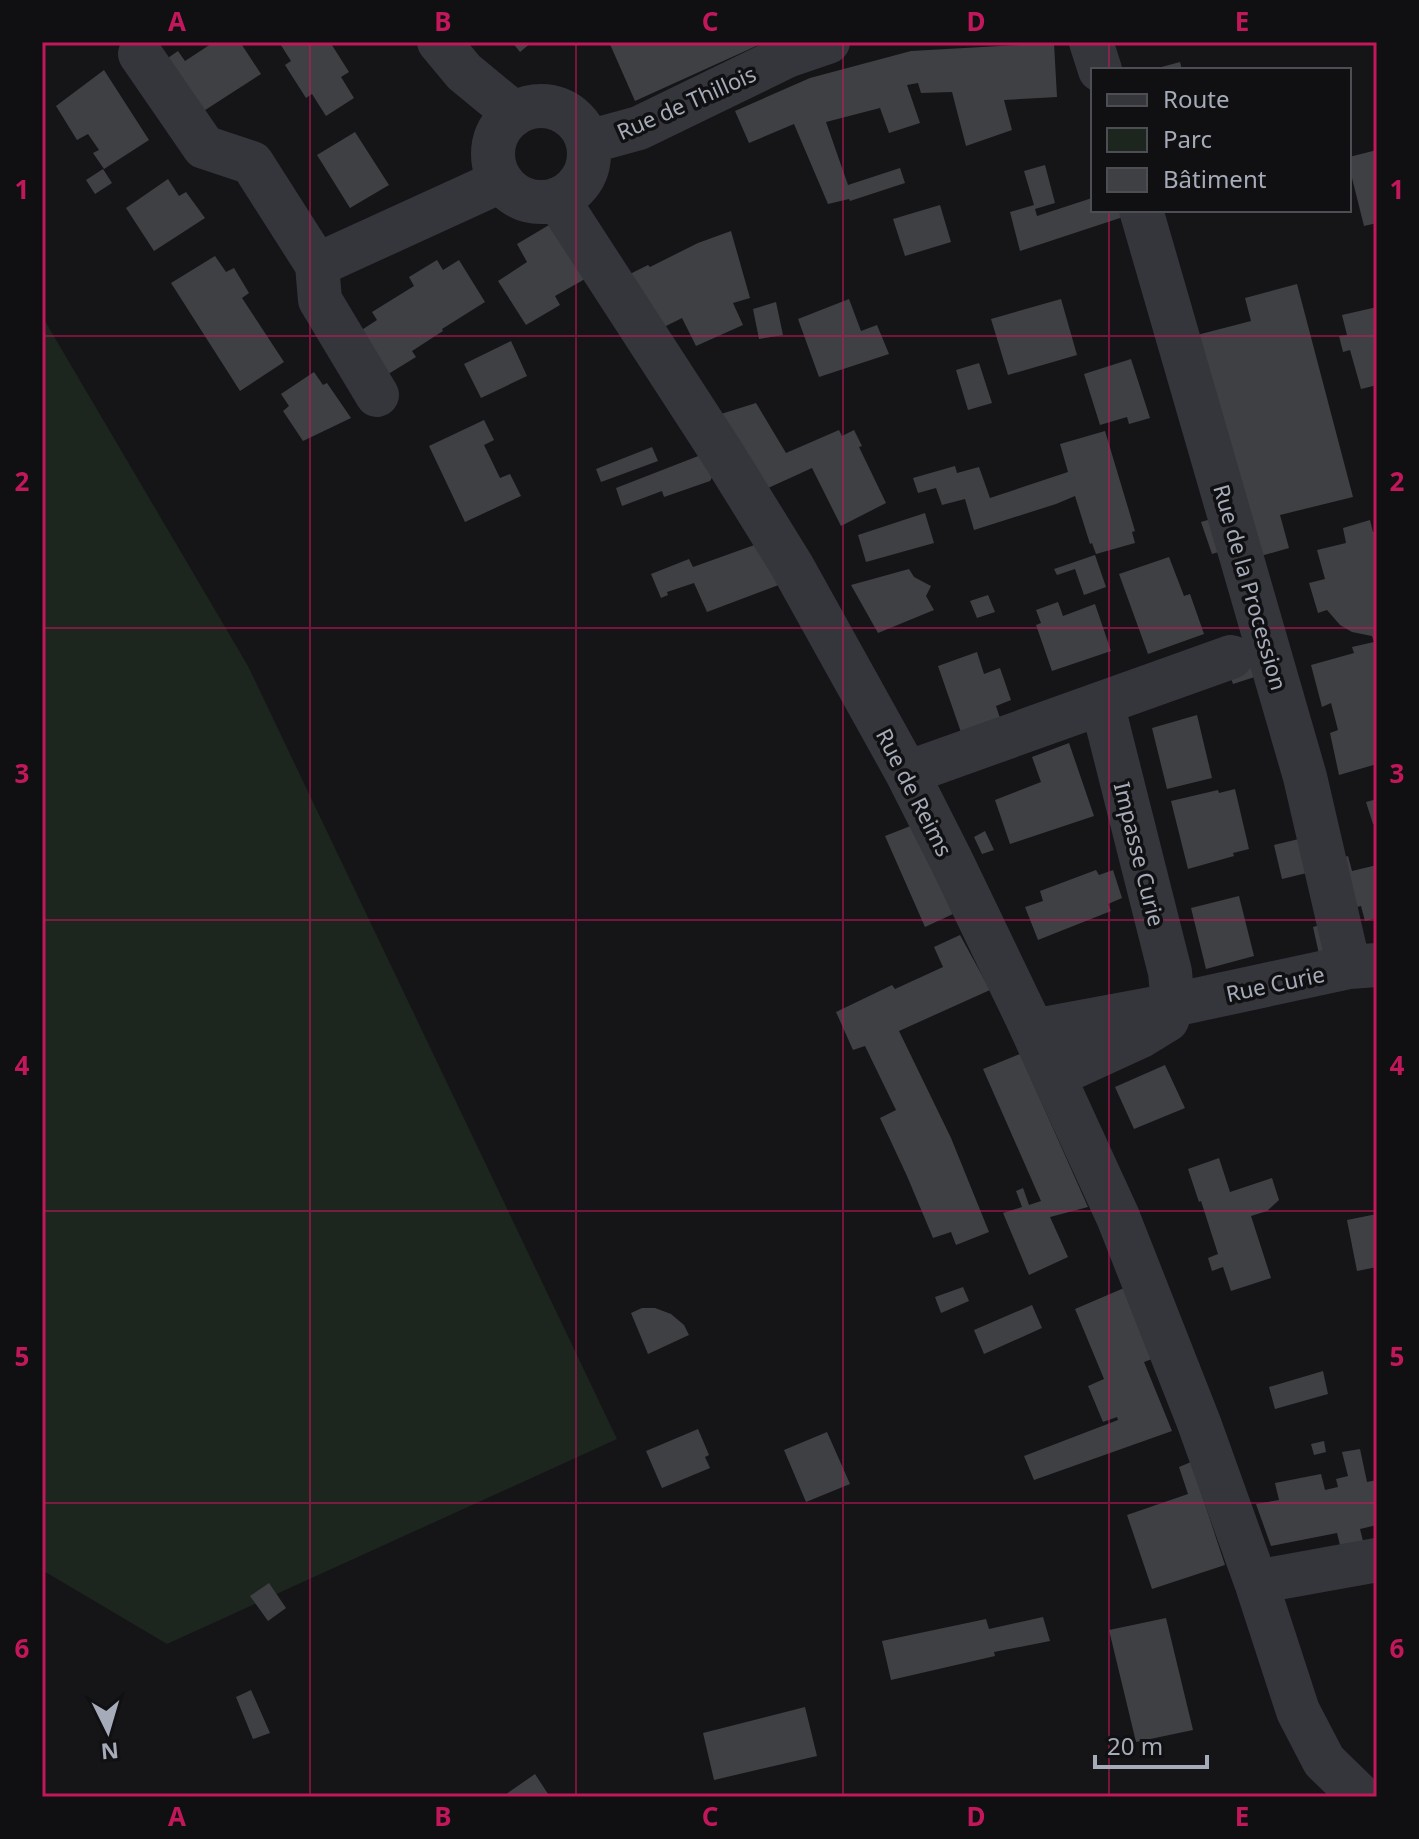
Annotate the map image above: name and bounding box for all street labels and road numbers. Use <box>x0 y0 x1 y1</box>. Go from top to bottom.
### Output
street label: Rue de Thillois <box>612 58 760 146</box>
street label: Rue de la Procession <box>1207 481 1295 693</box>
street label: Rue de Reims <box>870 723 960 861</box>
street label: Impasse Curie <box>1108 779 1172 929</box>
street label: Rue Curie <box>1223 958 1327 1008</box>

